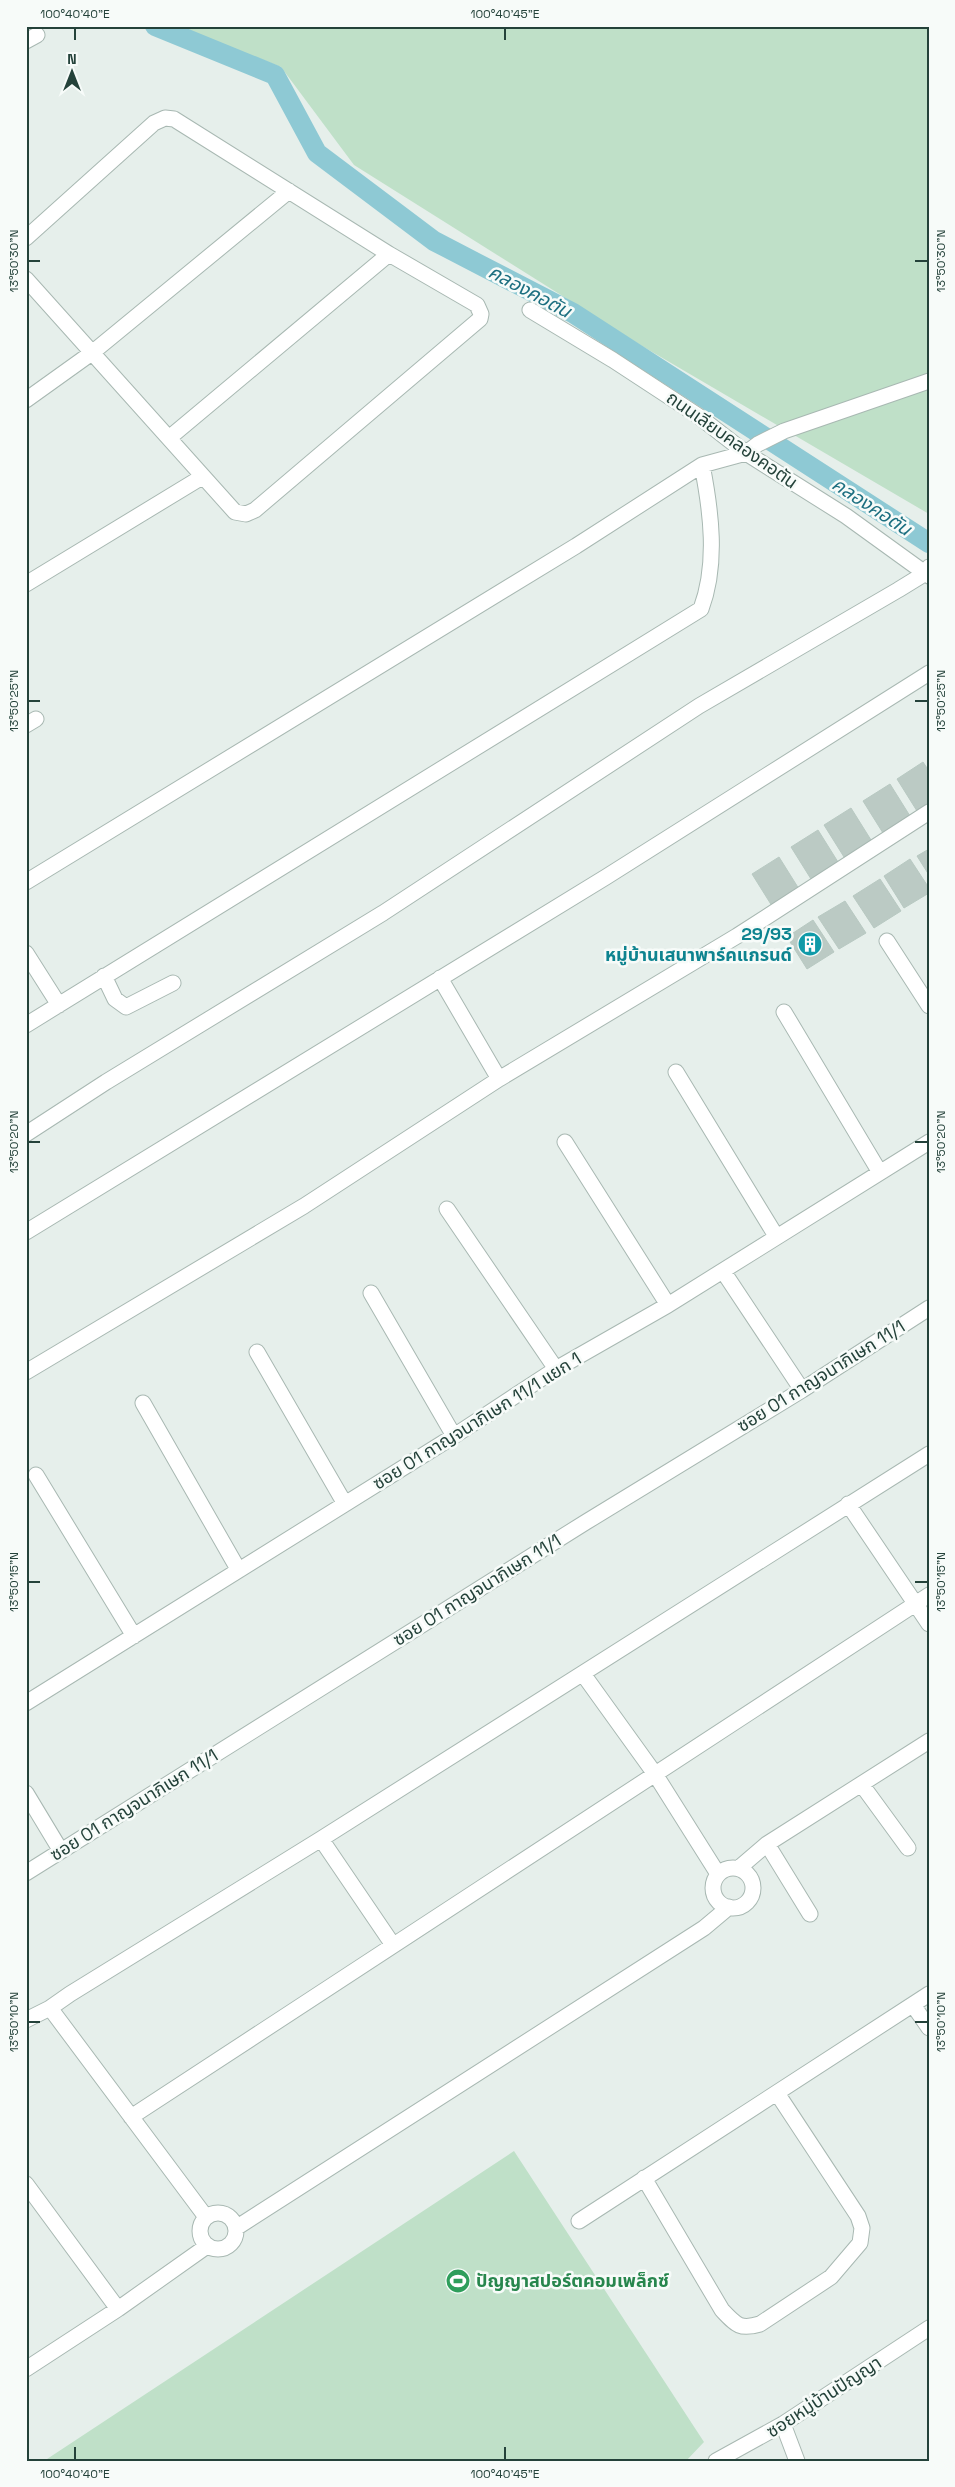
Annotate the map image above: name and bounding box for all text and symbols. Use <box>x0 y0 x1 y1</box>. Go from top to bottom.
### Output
text: 100°40'40"E <box>40 6 110 22</box>
text: 100°40'45"E <box>470 6 540 22</box>
north arrow <box>48 48 98 98</box>
text: N <box>67 50 77 68</box>
text: 13°50'30"N <box>6 230 22 292</box>
text: 13°50'30"N <box>933 230 949 292</box>
water label: คลองคอตัน <box>484 259 577 324</box>
street label: ถนนเลียบคลองคอตัน <box>662 386 802 493</box>
water label: คลองคอตัน <box>827 471 917 542</box>
text: 13°50'25"N <box>6 670 22 732</box>
text: 13°50'25"N <box>933 670 949 732</box>
place label: 29/93 หมู่บ้านเสนาพาร์คแกรนด์ <box>605 922 792 966</box>
building icon: 29/93 หมู่บ้านเสนาพาร์คแกรนด์ <box>797 931 823 957</box>
text: 13°50'20"N <box>6 1111 22 1173</box>
text: 13°50'20"N <box>933 1111 949 1173</box>
street label: ซอย 01 กาญจนาภิเษก 11/1 <box>732 1314 909 1437</box>
street label: ซอย 01 กาญจนาภิเษก 11/1 แยก 1 <box>368 1347 585 1494</box>
street label: ซอย 01 กาญจนาภิเษก 11/1 <box>388 1528 565 1651</box>
text: 13°50'15"N <box>6 1552 22 1612</box>
text: 13°50'15"N <box>933 1552 949 1612</box>
street label: ซอย 01 กาญจนาภิเษก 11/1 <box>45 1743 222 1866</box>
text: 13°50'10"N <box>6 1992 22 2052</box>
text: 13°50'10"N <box>933 1992 949 2052</box>
sports icon: ปัญญาสปอร์ตคอมเพล็กซ์ <box>445 2268 471 2294</box>
place label: ปัญญาสปอร์ตคอมเพล็กซ์ <box>476 2269 669 2292</box>
street label: ซอยหมู่บ้านปัญญา <box>762 2351 886 2443</box>
text: 100°40'40"E <box>40 2466 110 2482</box>
text: 100°40'45"E <box>470 2466 540 2482</box>

